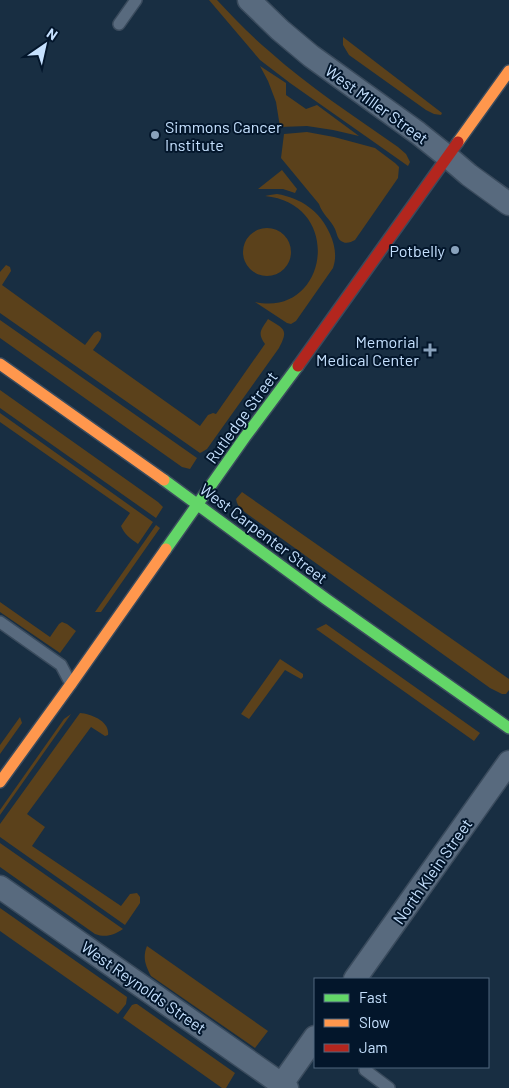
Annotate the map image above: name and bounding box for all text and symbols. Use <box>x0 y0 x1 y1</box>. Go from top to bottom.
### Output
north arrow <box>20 20 70 70</box>
text: N <box>44 24 61 43</box>
street label: West Miller Street <box>322 60 432 148</box>
place label: Simmons Cancer Institute <box>165 117 282 154</box>
marker: Simmons Cancer Institute <box>149 129 161 141</box>
place label: Potbelly <box>389 241 446 260</box>
marker: Potbelly <box>449 244 461 256</box>
place label: Memorial Medical Center <box>316 332 419 369</box>
marker: Memorial Medical Center <box>423 343 437 357</box>
street label: Rutledge Street <box>201 367 281 467</box>
street label: West Carpenter Street <box>197 479 331 587</box>
street label: North Klein Street <box>388 814 476 928</box>
street label: West Reynolds Street <box>78 937 210 1037</box>
legend <box>314 978 489 1068</box>
text: Fast <box>359 988 387 1006</box>
text: Slow <box>359 1013 390 1031</box>
text: Jam <box>359 1038 388 1056</box>

